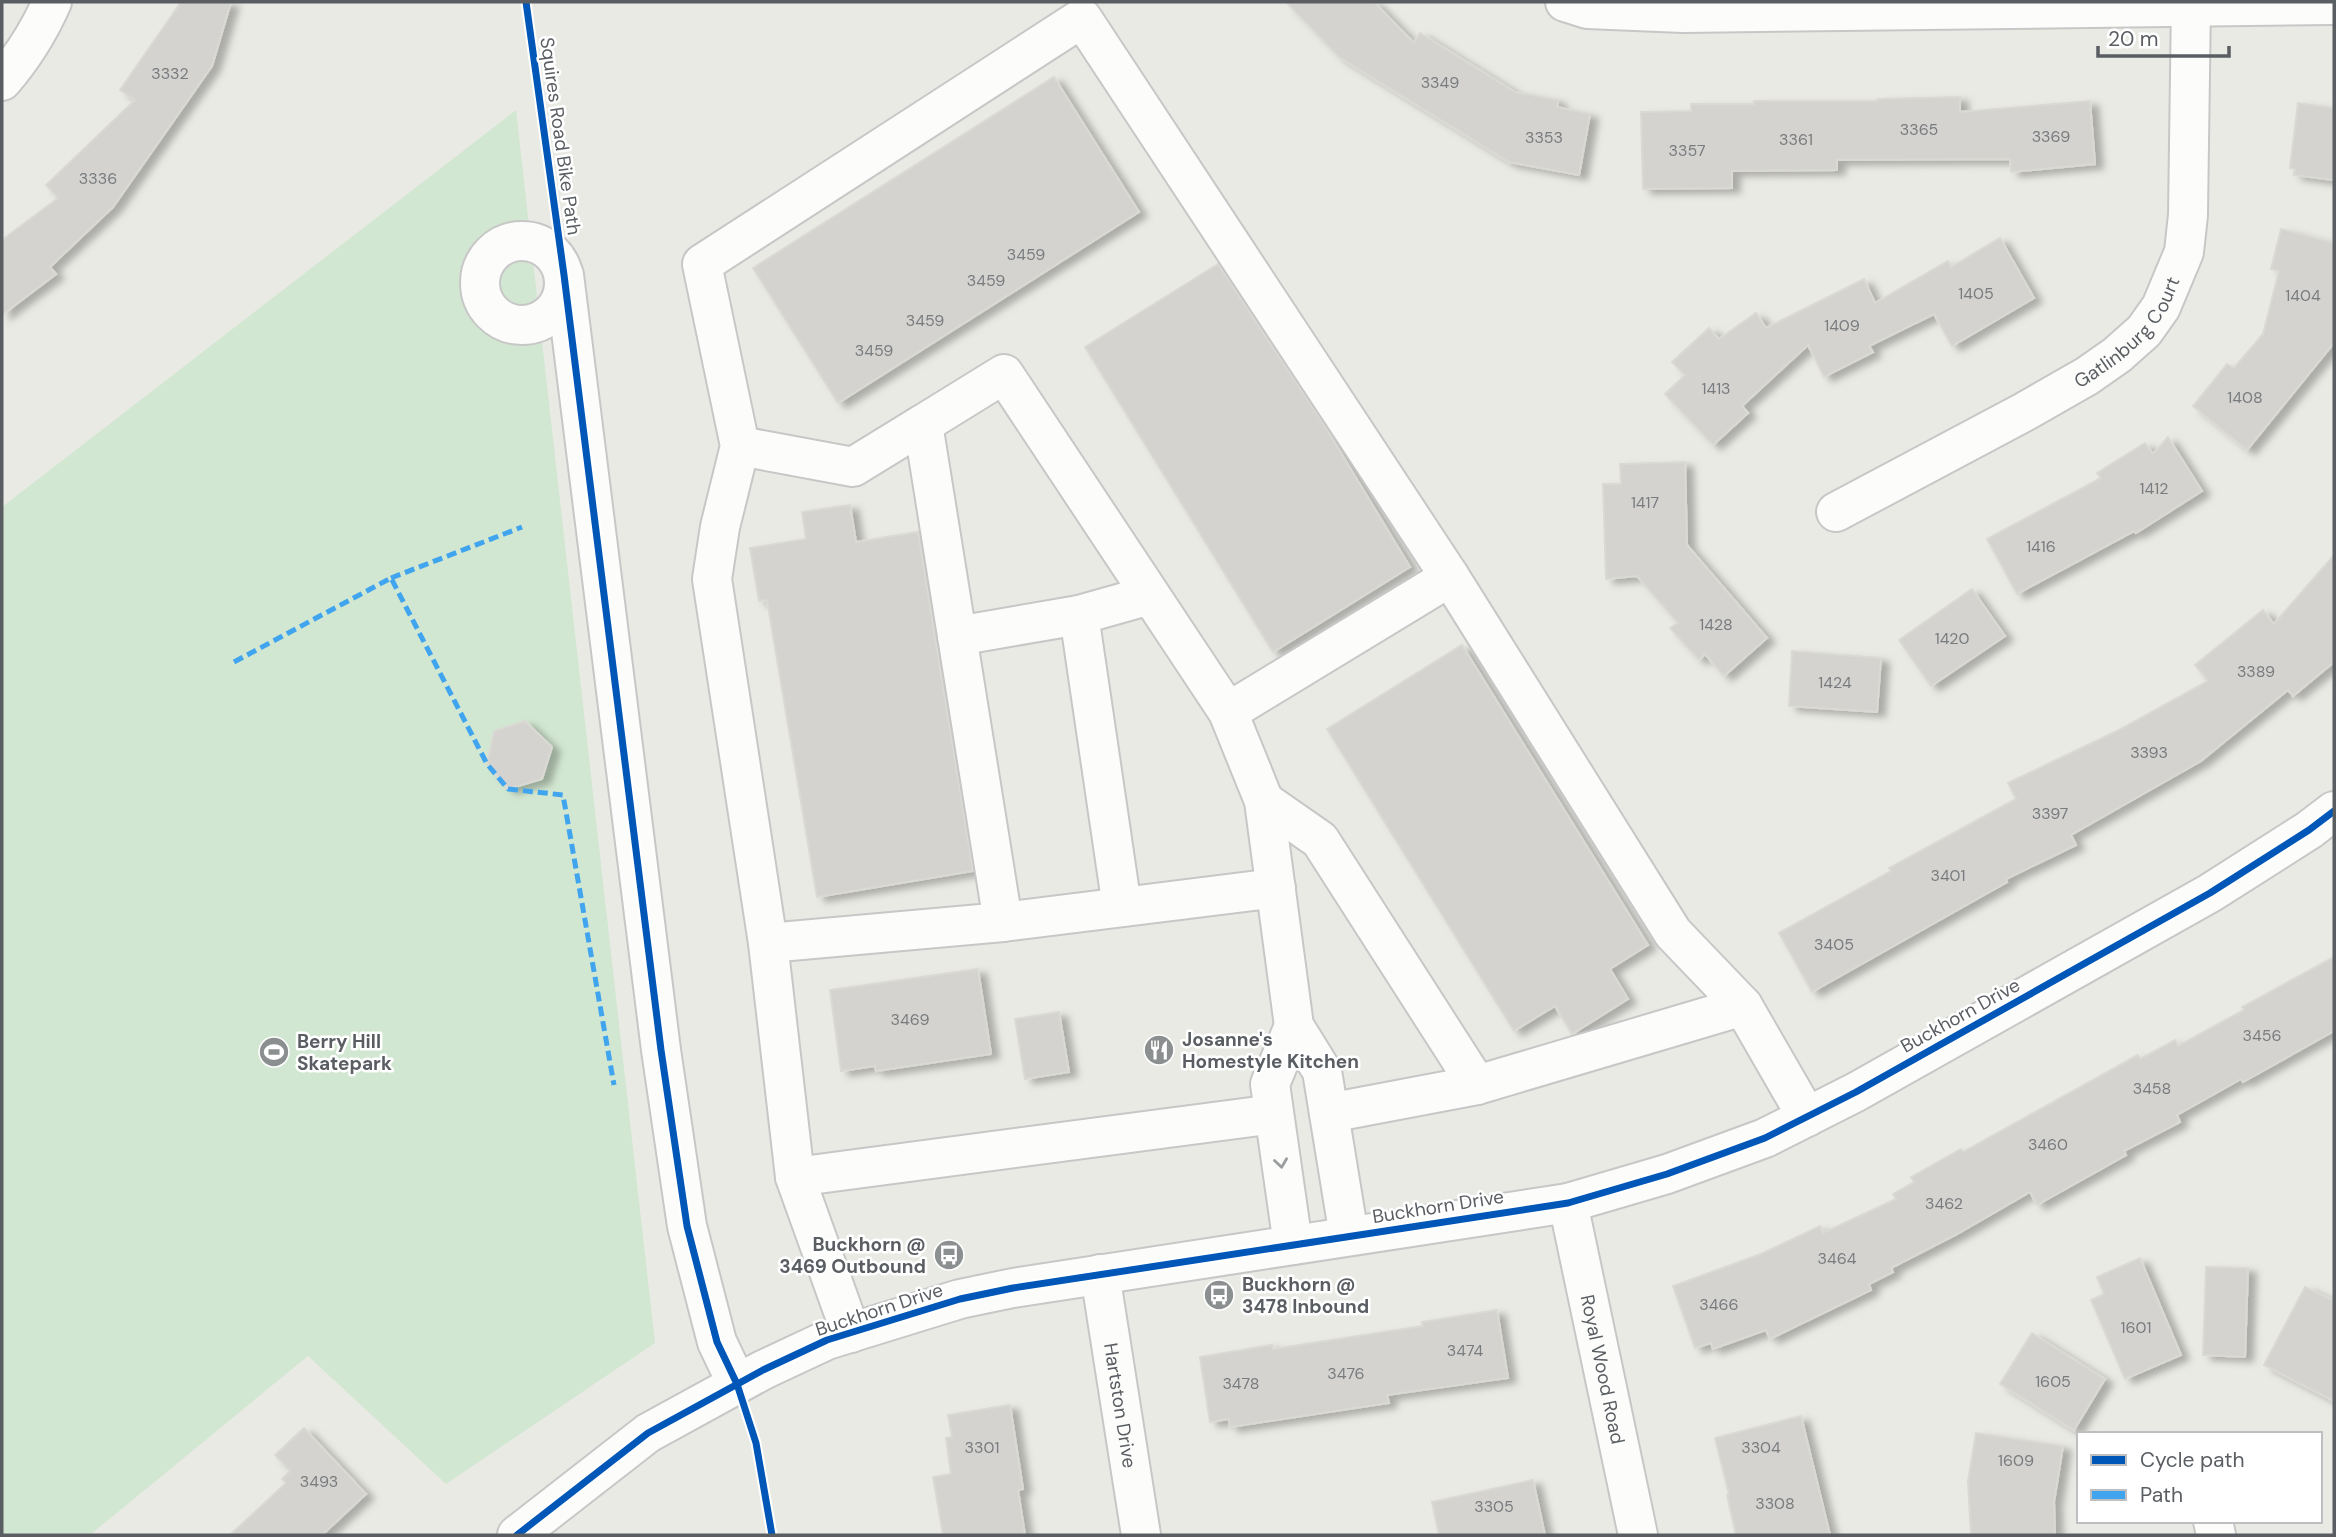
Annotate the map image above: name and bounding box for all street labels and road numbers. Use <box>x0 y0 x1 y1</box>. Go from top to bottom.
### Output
street label: Squires Road Bike Path <box>534 36 587 237</box>
street label: Gatlinburg Court <box>2070 273 2185 394</box>
street label: Buckhorn Drive <box>1896 972 2024 1059</box>
street label: Buckhorn Drive <box>1370 1184 1506 1229</box>
street label: Buckhorn Drive <box>812 1277 946 1342</box>
street label: Royal Wood Road <box>1575 1292 1631 1446</box>
street label: Hartston Drive <box>1098 1341 1142 1470</box>

